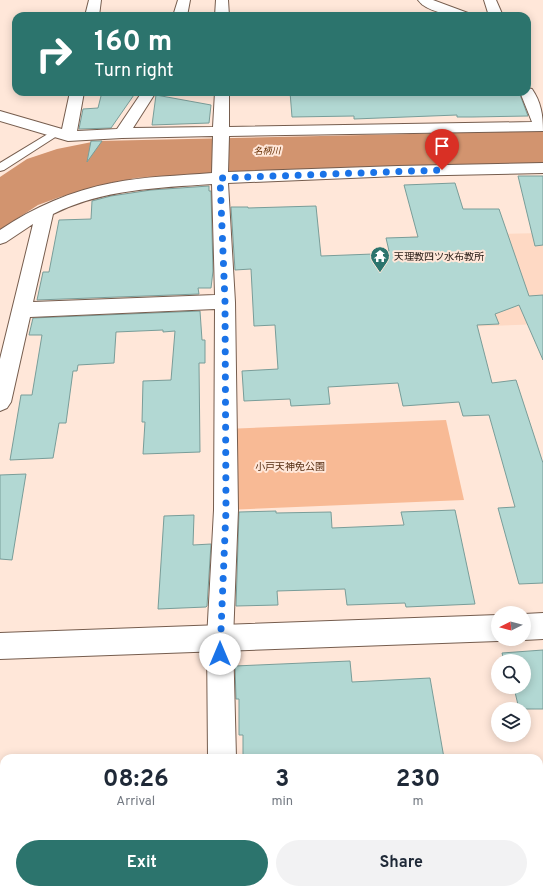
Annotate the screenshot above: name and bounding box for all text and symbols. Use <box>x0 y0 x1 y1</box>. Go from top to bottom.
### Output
text: 160 m <box>94 25 172 61</box>
icon: right <box>28 28 80 80</box>
text: Turn right <box>94 60 174 83</box>
pin <box>425 129 459 170</box>
icon: arrive <box>431 135 453 157</box>
water label: 名柄川 <box>253 146 282 157</box>
temple icon: 天理教四ツ水布教所 <box>369 245 391 273</box>
place label: 天理教四ツ水布教所 <box>394 251 484 264</box>
park label: 小戸天神免公園 <box>255 461 325 474</box>
north arrow <box>491 606 531 646</box>
map controls <box>491 606 531 742</box>
position arrow <box>199 633 241 675</box>
button: search <box>491 654 531 694</box>
button: layers <box>491 702 531 742</box>
text: 08:26 <box>103 765 169 795</box>
text: 3 <box>275 765 290 795</box>
text: 230 <box>396 765 440 795</box>
text: Arrival <box>116 794 155 810</box>
text: min <box>271 794 293 810</box>
text: m <box>413 794 424 810</box>
button: Exit <box>16 840 268 886</box>
button: Share <box>276 840 527 886</box>

